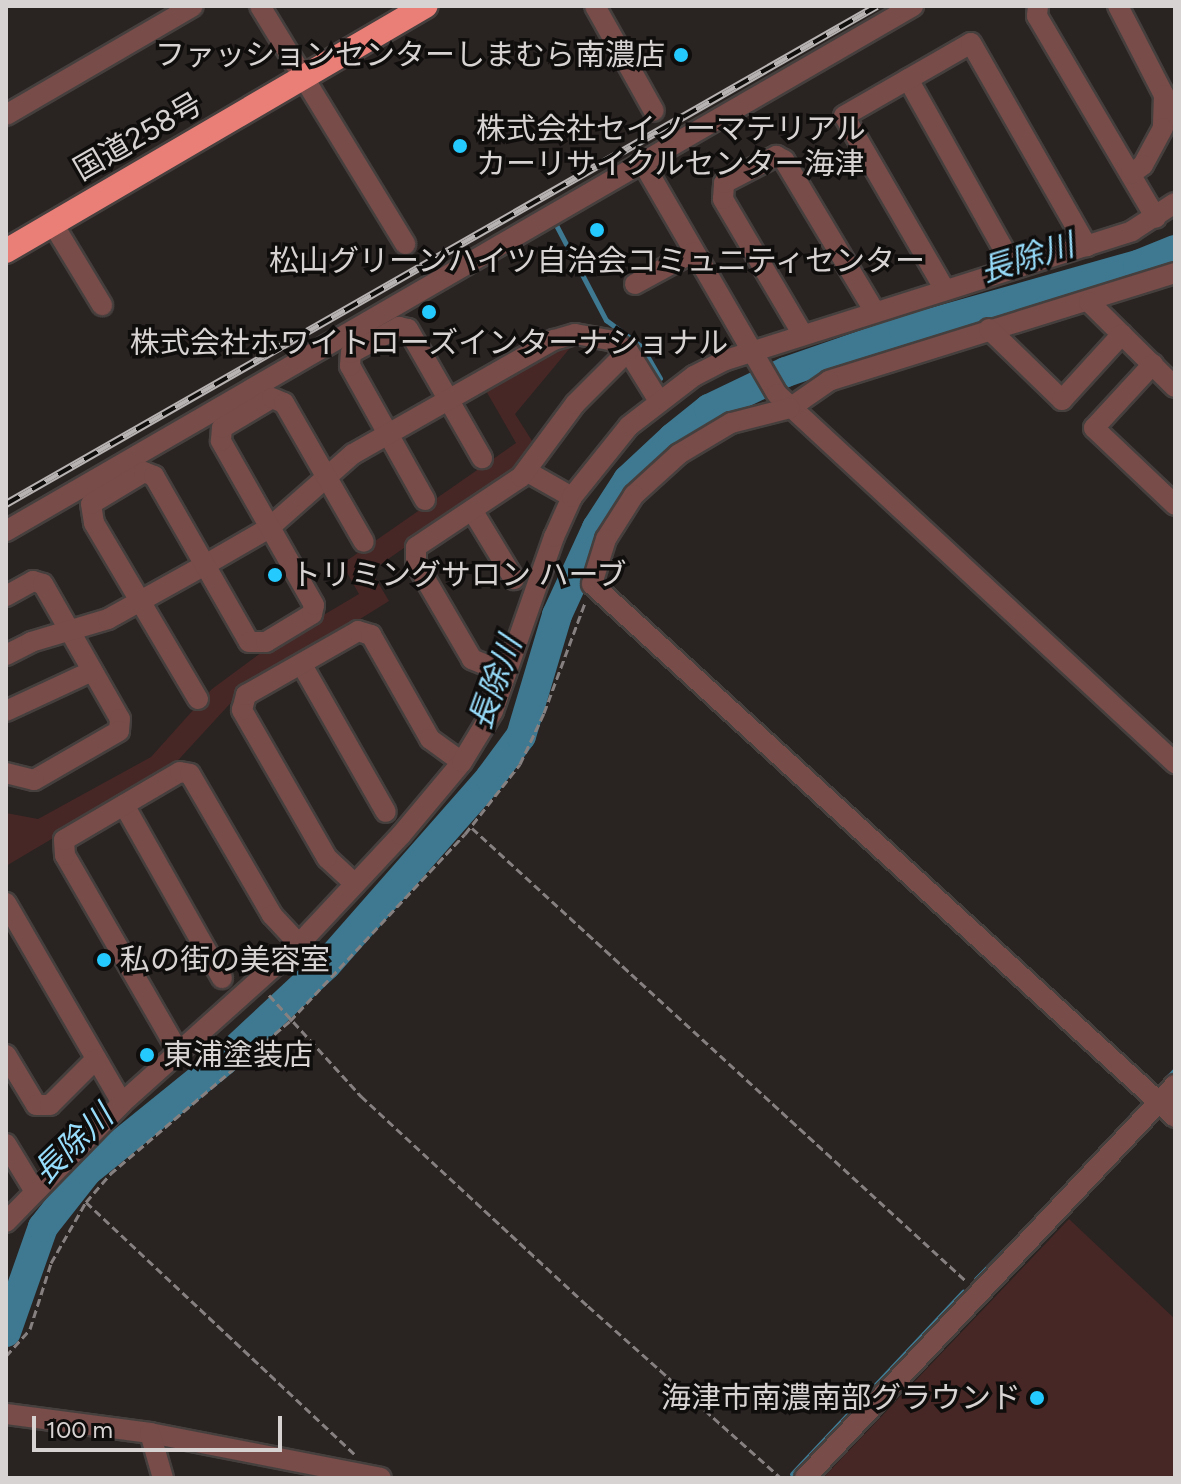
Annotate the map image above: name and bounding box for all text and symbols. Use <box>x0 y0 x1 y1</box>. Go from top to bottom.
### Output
place label: ファッションセンターしまむら南濃店 <box>155 37 665 73</box>
marker: ファッションセンターしまむら南濃店 <box>672 46 690 64</box>
street label: 国道258号 <box>67 86 209 188</box>
place label: 株式会社セイノーマテリアル カーリサイクルセンター海津 <box>476 111 866 182</box>
marker: 株式会社セイノーマテリアル カーリサイクルセンター海津 <box>451 137 469 155</box>
marker: 松山グリーンハイツ自治会コミュニティセンター <box>588 221 606 239</box>
water label: 長除川 <box>975 226 1079 290</box>
place label: 松山グリーンハイツ自治会コミュニティセンター <box>267 243 927 279</box>
marker: 株式会社ホワイトローズインターナショナル <box>420 303 438 321</box>
place label: 株式会社ホワイトローズインターナショナル <box>129 325 729 361</box>
place label: トリミングサロン ハーブ <box>291 557 628 593</box>
marker: トリミングサロン ハーブ <box>266 566 284 584</box>
water label: 長除川 <box>461 631 529 735</box>
place label: 私の街の美容室 <box>120 942 330 978</box>
marker: 私の街の美容室 <box>95 951 113 969</box>
place label: 東浦塗装店 <box>163 1037 313 1073</box>
marker: 東浦塗装店 <box>138 1046 156 1064</box>
water label: 長除川 <box>25 1097 121 1191</box>
place label: 海津市南濃南部グラウンド <box>661 1380 1021 1416</box>
marker: 海津市南濃南部グラウンド <box>1028 1389 1046 1407</box>
scale bar <box>36 1400 286 1450</box>
text: 100 m <box>46 1415 113 1444</box>

